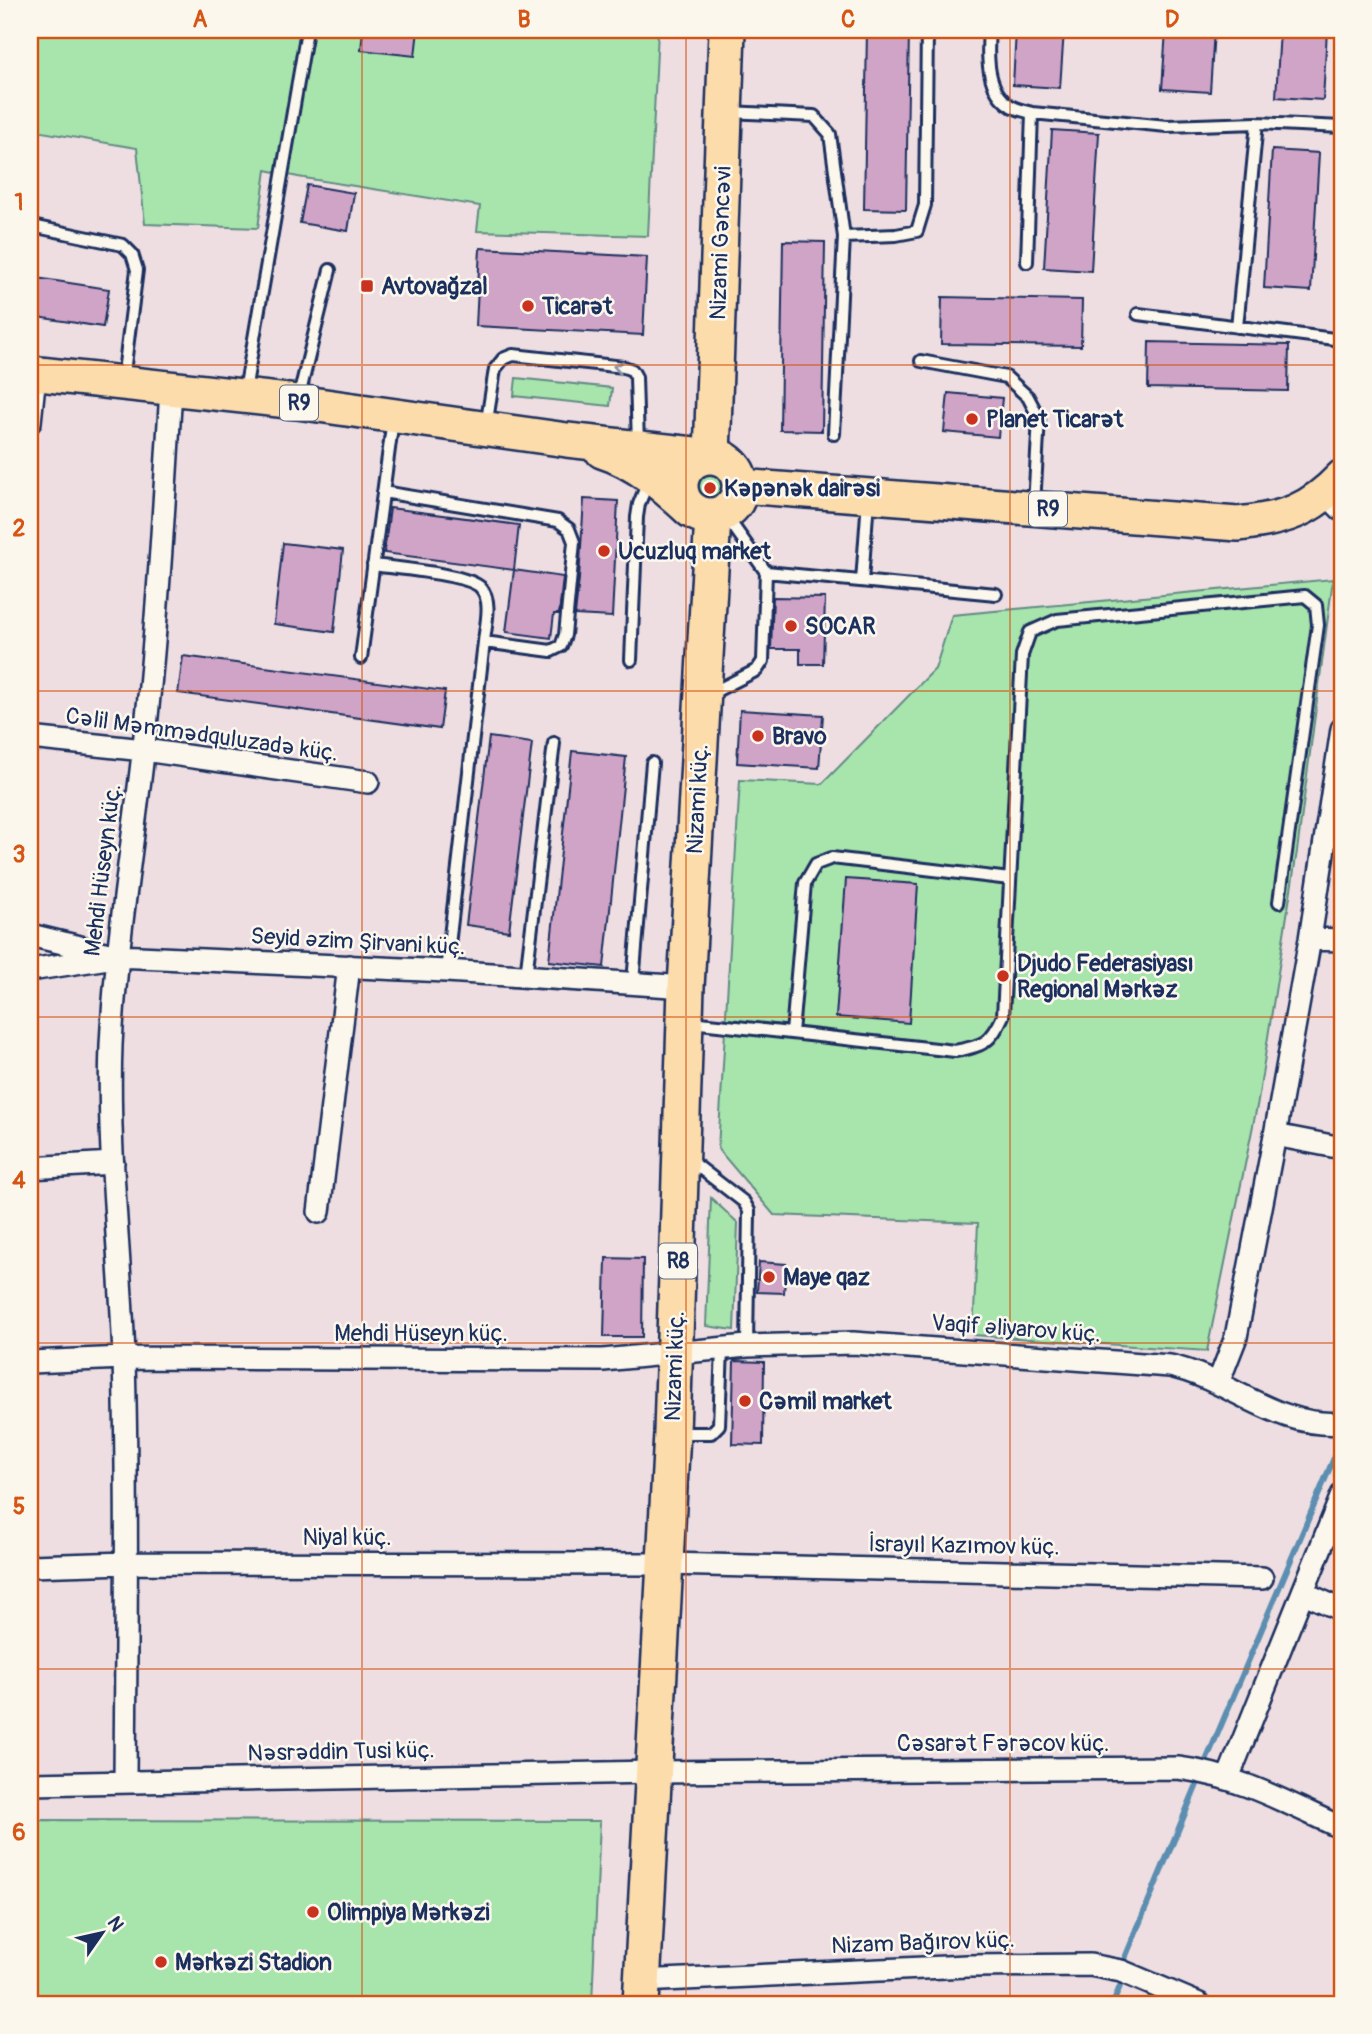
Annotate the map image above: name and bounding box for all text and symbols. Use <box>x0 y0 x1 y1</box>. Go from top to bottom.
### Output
text: A <box>193 5 208 34</box>
text: B <box>517 5 531 34</box>
text: C <box>841 5 855 34</box>
text: D <box>1165 5 1179 34</box>
street label: Nizami Gəncəvi <box>703 166 738 320</box>
text: 1 <box>15 188 24 217</box>
place label: Avtovağzal <box>381 272 488 301</box>
marker: Avtovağzal <box>359 278 375 294</box>
place label: Ticarət <box>541 292 613 321</box>
marker: Ticarət <box>520 298 536 314</box>
one-way arrow <box>612 360 624 375</box>
road number: R9 <box>280 386 318 420</box>
place label: Planet Ticarət <box>986 405 1124 434</box>
marker: Planet Ticarət <box>964 411 980 427</box>
place label: Kəpənək dairəsi <box>724 474 880 503</box>
marker: Kəpənək dairəsi <box>702 480 718 496</box>
road number: R9 <box>1029 491 1067 526</box>
text: 2 <box>13 514 26 543</box>
place label: Ucuzluq market <box>618 537 772 566</box>
marker: Ucuzluq market <box>596 543 612 559</box>
place label: SOCAR <box>805 612 875 641</box>
marker: SOCAR <box>783 618 799 634</box>
street label: Cəlil Məmmədquluzadə küç. <box>64 701 340 768</box>
place label: Bravo <box>772 722 827 751</box>
marker: Bravo <box>750 728 766 744</box>
street label: Nizami küç. <box>680 743 715 855</box>
street label: Mehdi Hüseyn küç. <box>78 782 127 958</box>
text: 3 <box>13 840 25 869</box>
street label: Seyid Əzim Şirvani küç. <box>250 921 466 962</box>
place label: Djudo Federasiyası Regional Mərkəz <box>1017 949 1194 1004</box>
marker: Djudo Federasiyası Regional Mərkəz <box>995 968 1011 984</box>
text: 4 <box>12 1166 26 1195</box>
road number: R8 <box>659 1244 697 1278</box>
place label: Maye qaz <box>783 1263 870 1292</box>
marker: Maye qaz <box>761 1269 777 1285</box>
street label: Vaqif Əliyarov küç. <box>930 1308 1102 1349</box>
street label: Nizami küç. <box>658 1310 691 1422</box>
street label: Mehdi Hüseyn küç. <box>334 1319 508 1348</box>
place label: Cəmil market <box>759 1387 892 1416</box>
marker: Cəmil market <box>737 1393 753 1409</box>
text: 5 <box>13 1492 25 1521</box>
street label: Niyal küç. <box>302 1523 392 1552</box>
street label: İsrayıl Kazımov küç. <box>868 1529 1060 1562</box>
street label: Cəsarət Fərəcov küç. <box>897 1729 1109 1758</box>
street label: Nəsrəddin Tusi küç. <box>247 1735 435 1768</box>
text: 6 <box>12 1818 26 1847</box>
north arrow <box>66 1898 136 1968</box>
place label: Olimpiya Mərkəzi <box>327 1898 490 1927</box>
marker: Olimpiya Mərkəzi <box>305 1904 321 1920</box>
text: N <box>102 1912 129 1936</box>
street label: Nizam Bağırov küç. <box>831 1925 1015 1960</box>
place label: Mərkəzi Stadion <box>175 1948 332 1977</box>
marker: Mərkəzi Stadion <box>153 1954 169 1970</box>

